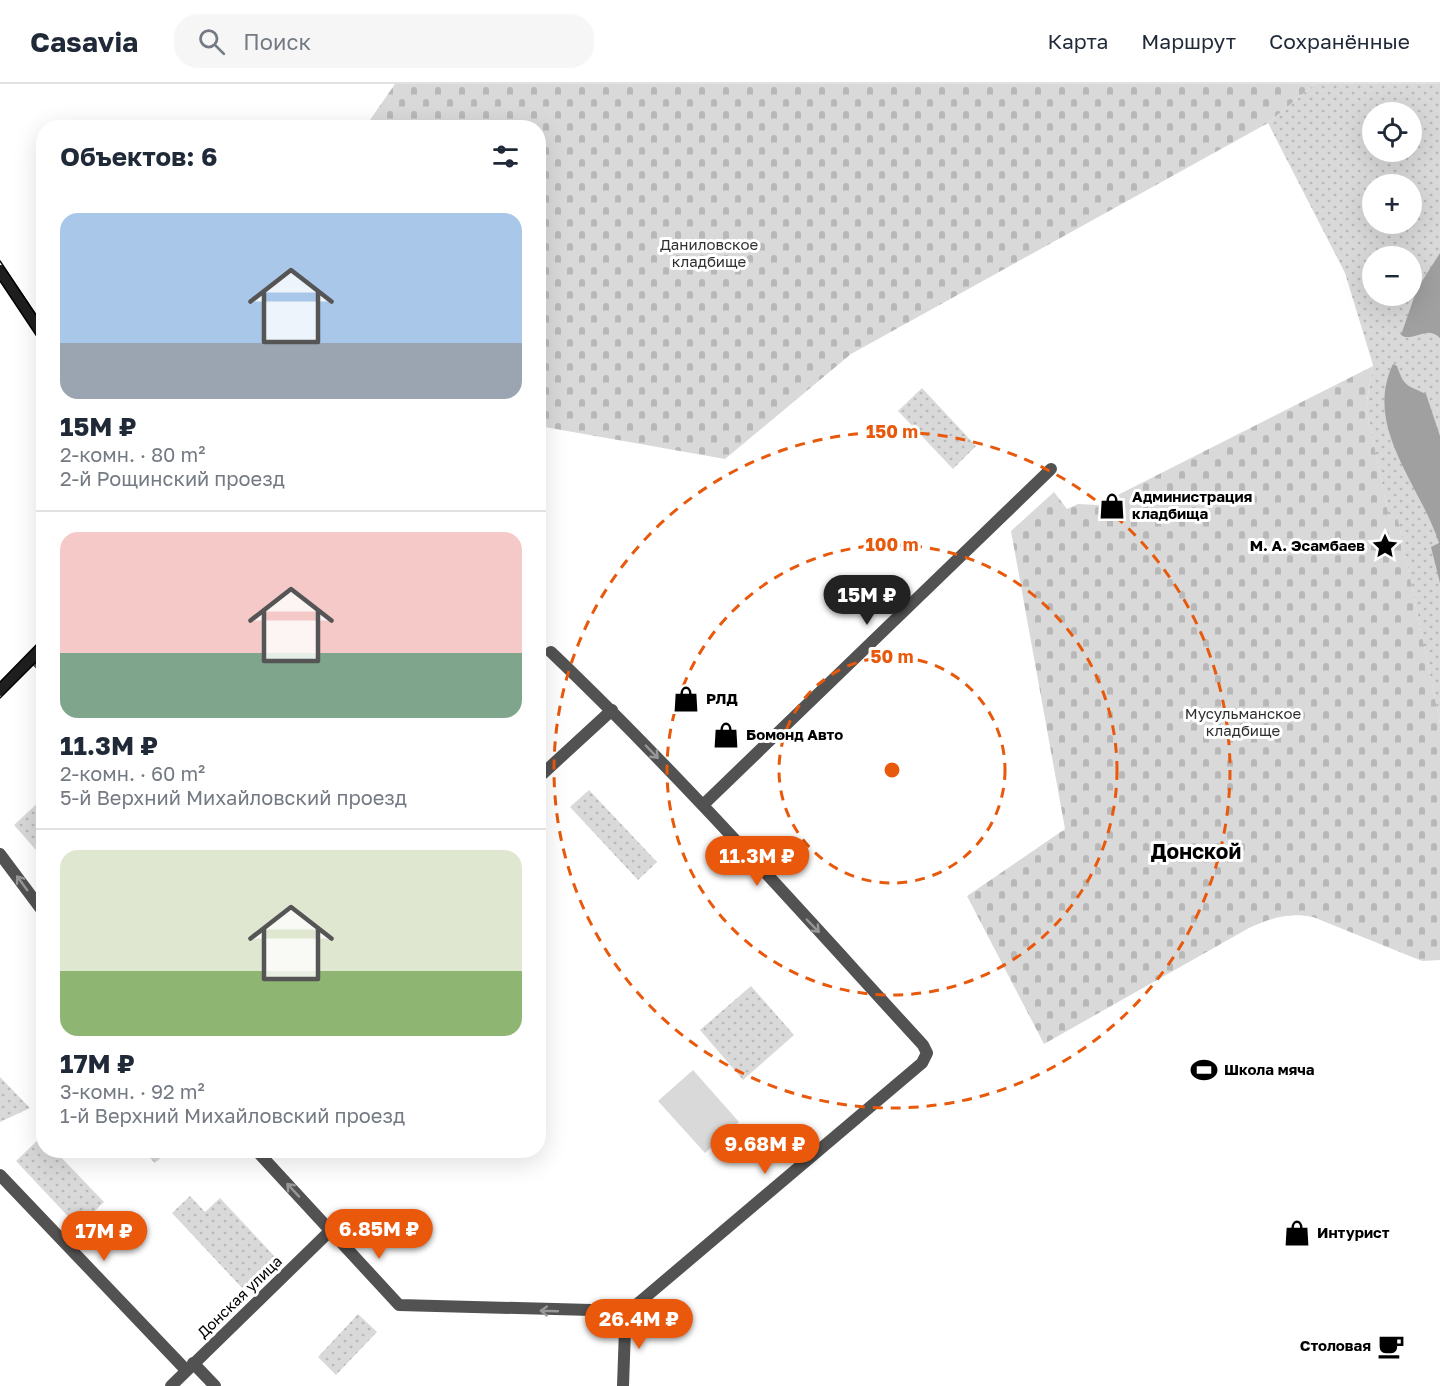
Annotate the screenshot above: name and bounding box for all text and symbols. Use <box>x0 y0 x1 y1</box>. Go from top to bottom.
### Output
search box <box>174 14 594 68</box>
text: Casavia <box>30 25 138 58</box>
icon: search <box>195 25 228 58</box>
text: Поиск <box>243 28 311 55</box>
text: Карта <box>1047 28 1108 54</box>
text: Маршрут <box>1141 28 1236 54</box>
text: Сохранённые <box>1269 28 1410 54</box>
map controls <box>1362 102 1422 306</box>
button: locate <box>1362 102 1422 162</box>
icon: filters <box>489 140 522 173</box>
text: Объектов: 6 <box>60 141 218 172</box>
button: + <box>1362 174 1422 234</box>
park label: Даниловское кладбище <box>660 235 758 270</box>
button: − <box>1362 246 1422 306</box>
icon: home <box>237 252 345 360</box>
text: 15M ₽ <box>60 411 136 442</box>
text: 150 m <box>866 420 918 442</box>
text: 2-комн. · 80 m² <box>60 442 205 466</box>
text: 2-й Рощинский проезд <box>60 466 285 490</box>
place label: Администрация кладбища <box>1132 487 1253 522</box>
shop icon: Администрация кладбища <box>1097 491 1127 521</box>
place icon: М. А. Эсамбаев <box>1370 531 1400 561</box>
text: 100 m <box>866 533 918 555</box>
place label: М. А. Эсамбаев <box>1250 536 1365 554</box>
icon: home <box>237 571 345 679</box>
pin: 15M ₽ <box>825 575 909 626</box>
text: 15M ₽ <box>838 582 896 606</box>
text: 50 m <box>871 645 913 667</box>
shop icon: РЛД <box>671 684 701 714</box>
place label: РЛД <box>706 689 738 707</box>
park label: Мусульманское кладбище <box>1185 704 1301 739</box>
shop icon: Бомонд Авто <box>711 720 741 750</box>
place label: Бомонд Авто <box>746 725 843 743</box>
text: 11.3M ₽ <box>60 730 158 761</box>
one-way arrow <box>645 745 659 760</box>
centre of rings <box>882 760 902 780</box>
text: 2-комн. · 60 m² <box>60 761 205 785</box>
text: 5-й Верхний Михайловский проезд <box>60 785 407 809</box>
pin: 11.3M ₽ <box>702 836 812 887</box>
district label: Донской <box>1151 838 1241 864</box>
text: 11.3M ₽ <box>719 843 795 867</box>
one-way arrow <box>16 876 28 892</box>
icon: home <box>237 889 345 997</box>
one-way arrow <box>806 918 821 933</box>
text: 17M ₽ <box>60 1048 135 1079</box>
sports icon: Школа мяча <box>1189 1055 1219 1085</box>
place label: Школа мяча <box>1224 1060 1315 1078</box>
text: 3-комн. · 92 m² <box>60 1079 205 1103</box>
text: 1-й Верхний Михайловский проезд <box>60 1103 405 1127</box>
pin: 9.68M ₽ <box>710 1124 820 1175</box>
text: 9.68M ₽ <box>725 1131 805 1155</box>
one-way arrow <box>286 1183 300 1198</box>
pin: 6.85M ₽ <box>324 1209 434 1260</box>
pin: 17M ₽ <box>62 1211 146 1262</box>
text: 6.85M ₽ <box>339 1216 419 1240</box>
text: 17M ₽ <box>75 1218 133 1242</box>
shop icon: Интурист <box>1282 1218 1312 1248</box>
place label: Интурист <box>1317 1223 1390 1241</box>
street label: Донская улица <box>193 1251 285 1341</box>
pin: 26.4M ₽ <box>584 1299 694 1350</box>
one-way arrow <box>540 1305 560 1316</box>
text: 26.4M ₽ <box>599 1306 679 1330</box>
cafe icon: Столовая <box>1376 1331 1406 1361</box>
place label: Столовая <box>1300 1336 1371 1354</box>

